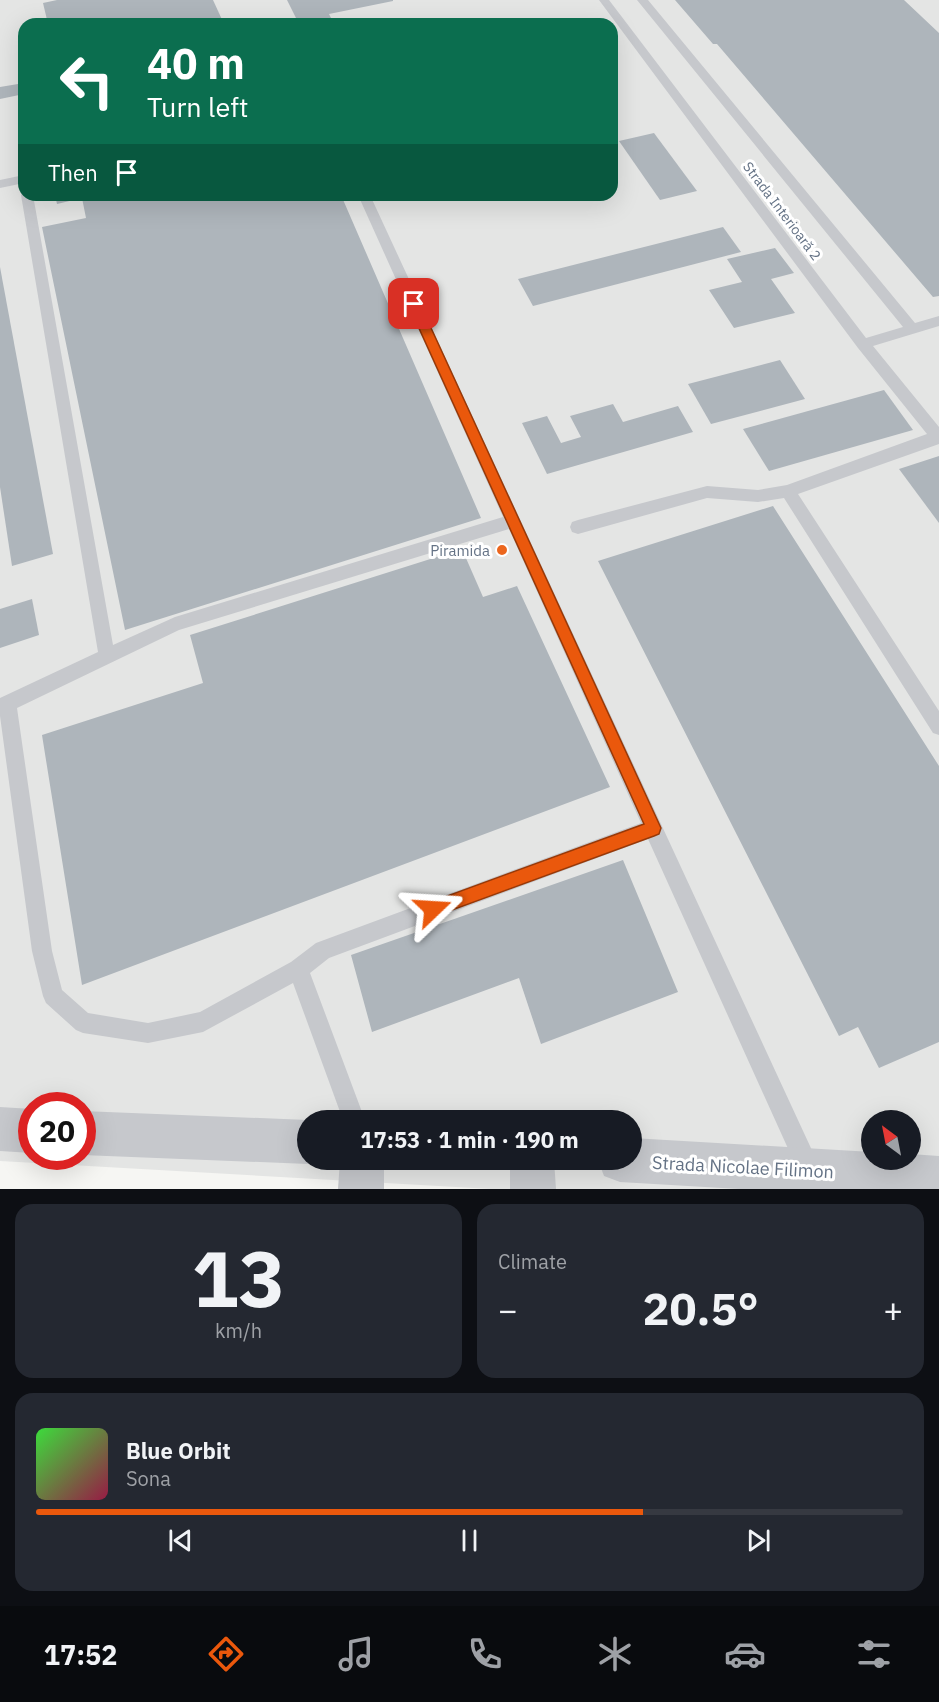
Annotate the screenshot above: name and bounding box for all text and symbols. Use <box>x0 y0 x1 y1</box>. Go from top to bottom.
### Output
text: 40 m <box>147 36 245 91</box>
icon: left <box>48 42 126 120</box>
text: Turn left <box>147 89 248 124</box>
icon: arrive <box>110 156 143 189</box>
text: Then <box>48 158 98 187</box>
street label: Strada Interioară 2 <box>739 158 825 264</box>
pin <box>388 278 439 329</box>
icon: arrive <box>397 287 430 320</box>
place label: Piramida <box>430 541 490 560</box>
marker: Piramida <box>495 543 509 557</box>
position arrow <box>401 877 465 941</box>
speed limit sign: 20 <box>18 1092 96 1170</box>
north arrow <box>861 1110 921 1170</box>
map controls <box>861 1110 921 1170</box>
text: 17:53 · 1 min · 190 m <box>360 1125 579 1154</box>
street label: Strada Nicolae Filimon <box>651 1151 835 1183</box>
text: 13 <box>192 1227 285 1328</box>
text: Climate <box>498 1248 567 1275</box>
text: 20.5° <box>642 1279 759 1337</box>
text: − <box>498 1288 518 1331</box>
text: + <box>883 1288 903 1331</box>
text: km/h <box>215 1317 262 1344</box>
text: Blue Orbit <box>126 1436 231 1465</box>
text: Sona <box>126 1465 171 1492</box>
icon: previous <box>164 1524 197 1557</box>
icon: pause <box>453 1524 486 1557</box>
icon: next <box>742 1524 775 1557</box>
icon: directions <box>205 1633 247 1675</box>
icon: music <box>335 1633 377 1675</box>
icon: phone <box>464 1633 506 1675</box>
icon: climate <box>594 1633 636 1675</box>
icon: car <box>724 1633 766 1675</box>
icon: filters <box>853 1633 895 1675</box>
text: 17:52 <box>44 1637 118 1672</box>

